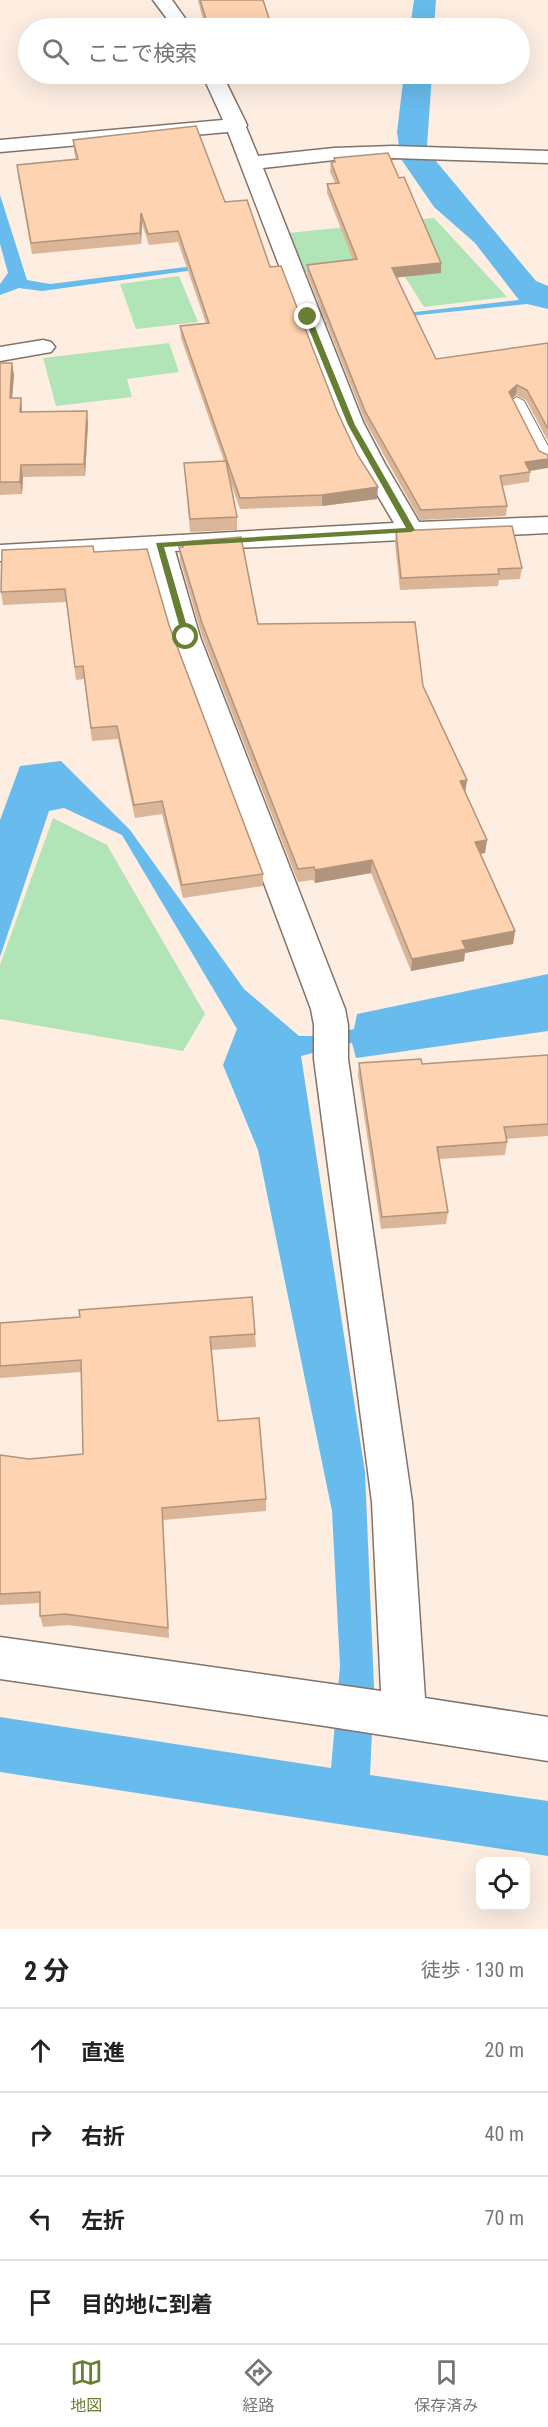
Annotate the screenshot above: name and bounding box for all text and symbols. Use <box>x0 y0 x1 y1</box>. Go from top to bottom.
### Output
search box <box>18 18 530 84</box>
icon: search <box>39 35 72 68</box>
text: ここで検索 <box>87 41 197 66</box>
route end <box>294 303 320 329</box>
route start <box>172 623 198 649</box>
map controls <box>476 1857 530 1911</box>
button: locate <box>476 1857 530 1911</box>
text: 2 分 <box>24 1956 69 1986</box>
text: 徒歩 · 130 m <box>421 1958 524 1982</box>
icon: ahead <box>24 2034 57 2067</box>
text: 20 m <box>485 2038 524 2062</box>
text: 直進 <box>81 2040 125 2065</box>
icon: right <box>24 2118 57 2151</box>
text: 40 m <box>485 2122 524 2146</box>
text: 右折 <box>81 2124 125 2149</box>
icon: left <box>24 2202 57 2235</box>
text: 70 m <box>485 2206 524 2230</box>
text: 左折 <box>81 2208 125 2233</box>
icon: arrive <box>24 2286 57 2319</box>
text: 目的地に到着 <box>81 2292 213 2317</box>
tab: 地図 <box>70 2356 103 2416</box>
tab: 経路 <box>242 2356 275 2416</box>
tab: 保存済み <box>414 2356 478 2416</box>

